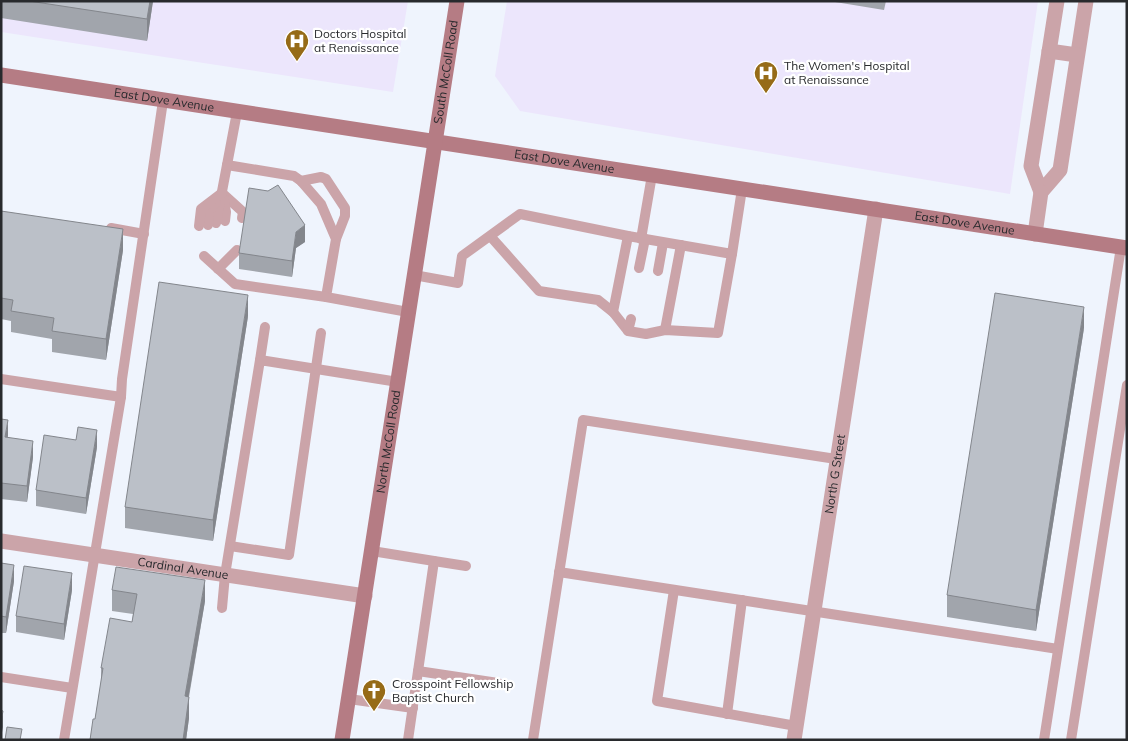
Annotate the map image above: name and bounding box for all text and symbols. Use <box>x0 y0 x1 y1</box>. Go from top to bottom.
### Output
street label: South McColl Road <box>430 19 461 125</box>
place label: Doctors Hospital at Renaissance <box>314 26 406 55</box>
hospital icon: Doctors Hospital at Renaissance <box>284 28 310 62</box>
place label: The Women's Hospital at Renaissance <box>784 58 910 87</box>
hospital icon: The Women's Hospital at Renaissance <box>753 60 779 94</box>
street label: East Dove Avenue <box>113 84 215 115</box>
street label: East Dove Avenue <box>513 146 616 176</box>
street label: East Dove Avenue <box>914 207 1016 238</box>
street label: North McColl Road <box>373 389 403 494</box>
street label: North G Street <box>821 433 848 515</box>
street label: Cardinal Avenue <box>137 554 229 582</box>
place label: Crosspoint Fellowship Baptist Church <box>392 676 513 705</box>
church icon: Crosspoint Fellowship Baptist Church <box>361 678 387 712</box>

